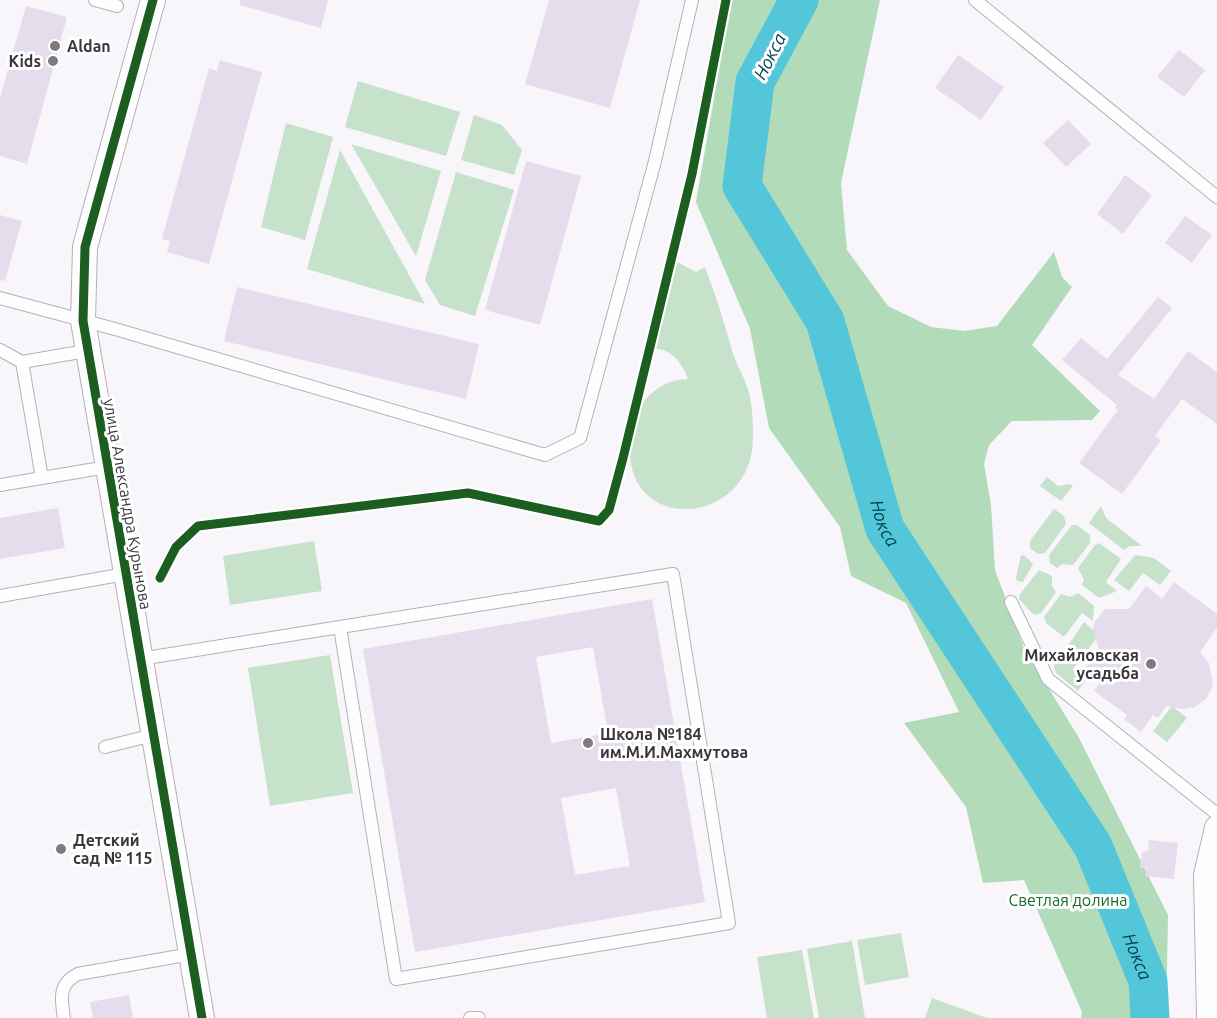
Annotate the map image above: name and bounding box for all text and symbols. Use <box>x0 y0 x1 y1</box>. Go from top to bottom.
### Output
water label: Нокса <box>749 29 789 82</box>
place label: Aldan <box>67 37 111 55</box>
marker: Aldan <box>48 39 62 53</box>
place label: Kids <box>9 52 41 70</box>
marker: Kids <box>46 54 60 68</box>
street label: улица Александра Курынова <box>101 397 155 611</box>
water label: Нокса <box>867 497 904 550</box>
place label: Михайловская усадьба <box>1024 646 1139 682</box>
marker: Михайловская усадьба <box>1144 657 1158 671</box>
place label: Школа №184 им.М.И.Махмутова <box>600 725 748 761</box>
marker: Школа №184 им.М.И.Махмутова <box>581 736 595 750</box>
place label: Детский сад № 115 <box>73 831 153 867</box>
marker: Детский сад № 115 <box>54 842 68 856</box>
park label: Светлая долина <box>1008 891 1128 909</box>
water label: Нокса <box>1119 930 1156 983</box>

